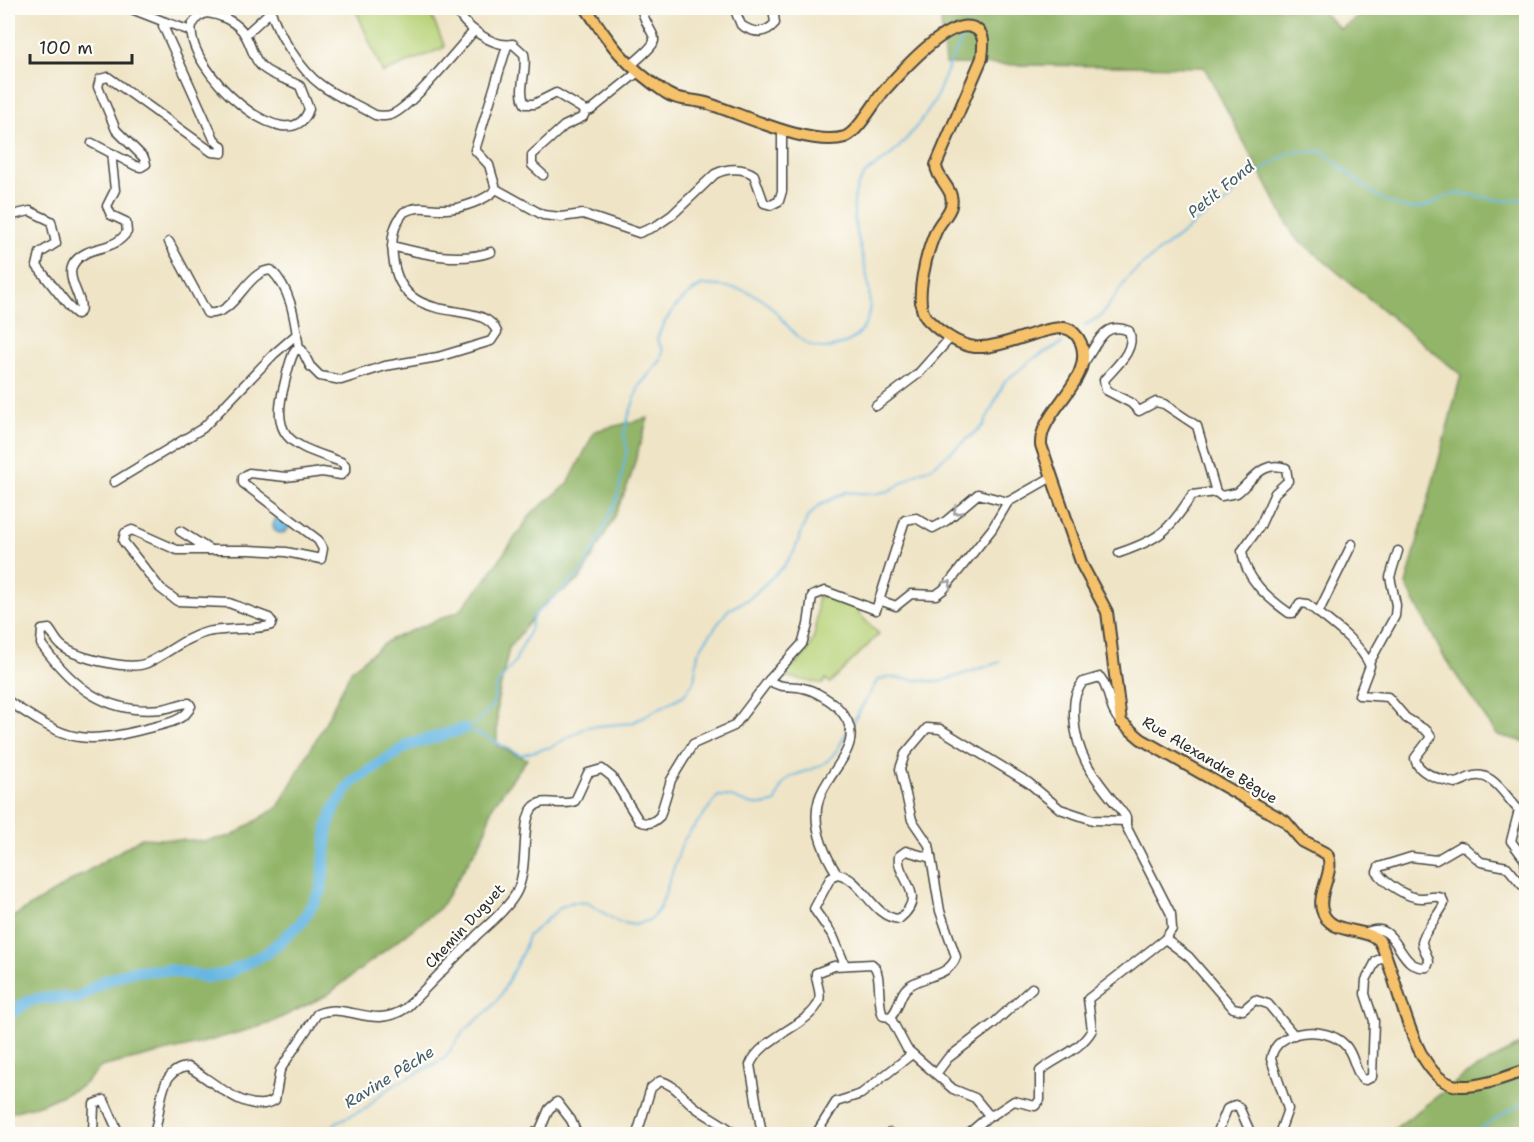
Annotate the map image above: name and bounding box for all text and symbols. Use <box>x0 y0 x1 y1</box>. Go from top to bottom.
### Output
scale bar <box>30 27 132 65</box>
text: 100 m <box>39 36 93 60</box>
water label: Petit Fond <box>1183 155 1259 222</box>
one-way arrow <box>954 504 964 515</box>
one-way arrow <box>941 580 952 591</box>
street label: Rue Alexandre Bègue <box>1139 712 1281 808</box>
street label: Chemin Duguet <box>421 879 509 973</box>
water label: Ravine Pêche <box>340 1041 438 1113</box>

